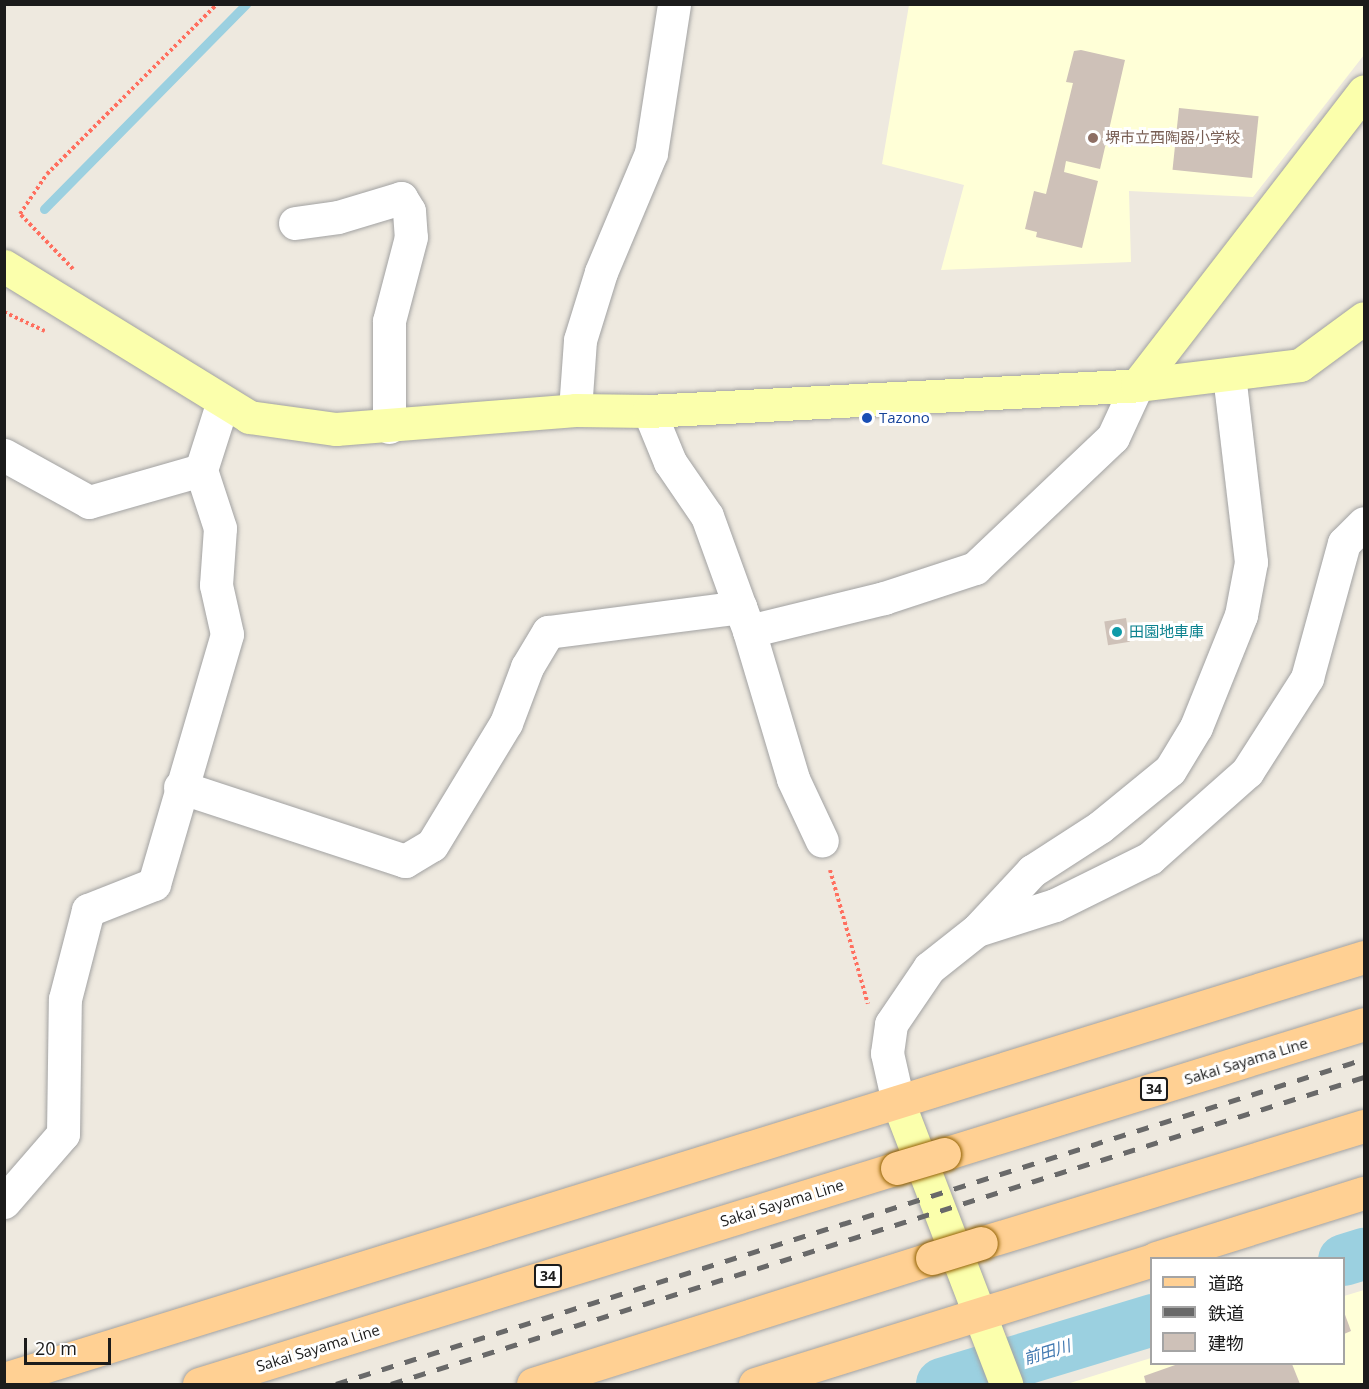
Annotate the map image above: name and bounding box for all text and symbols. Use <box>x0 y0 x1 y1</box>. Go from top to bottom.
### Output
place label: 堺市立西陶器小学校 <box>1105 129 1240 147</box>
marker: 堺市立西陶器小学校 <box>1086 131 1100 145</box>
place label: Tazono <box>879 409 930 427</box>
marker: Tazono <box>860 411 874 425</box>
place label: 田園地車庫 <box>1129 623 1204 641</box>
marker: 田園地車庫 <box>1110 625 1124 639</box>
street label: Sakai Sayama Line <box>1182 1034 1310 1088</box>
road number: 34 <box>1139 1078 1169 1100</box>
street label: Sakai Sayama Line <box>718 1176 846 1230</box>
legend <box>1150 1257 1345 1365</box>
road number: 34 <box>533 1265 563 1287</box>
text: 道路 <box>1208 1271 1244 1295</box>
text: 鉄道 <box>1208 1301 1244 1325</box>
street label: Sakai Sayama Line <box>254 1321 382 1375</box>
scale bar <box>27 1326 114 1364</box>
text: 建物 <box>1208 1331 1244 1355</box>
text: 20 m <box>35 1336 77 1360</box>
water label: 前田川 <box>1021 1336 1073 1368</box>

